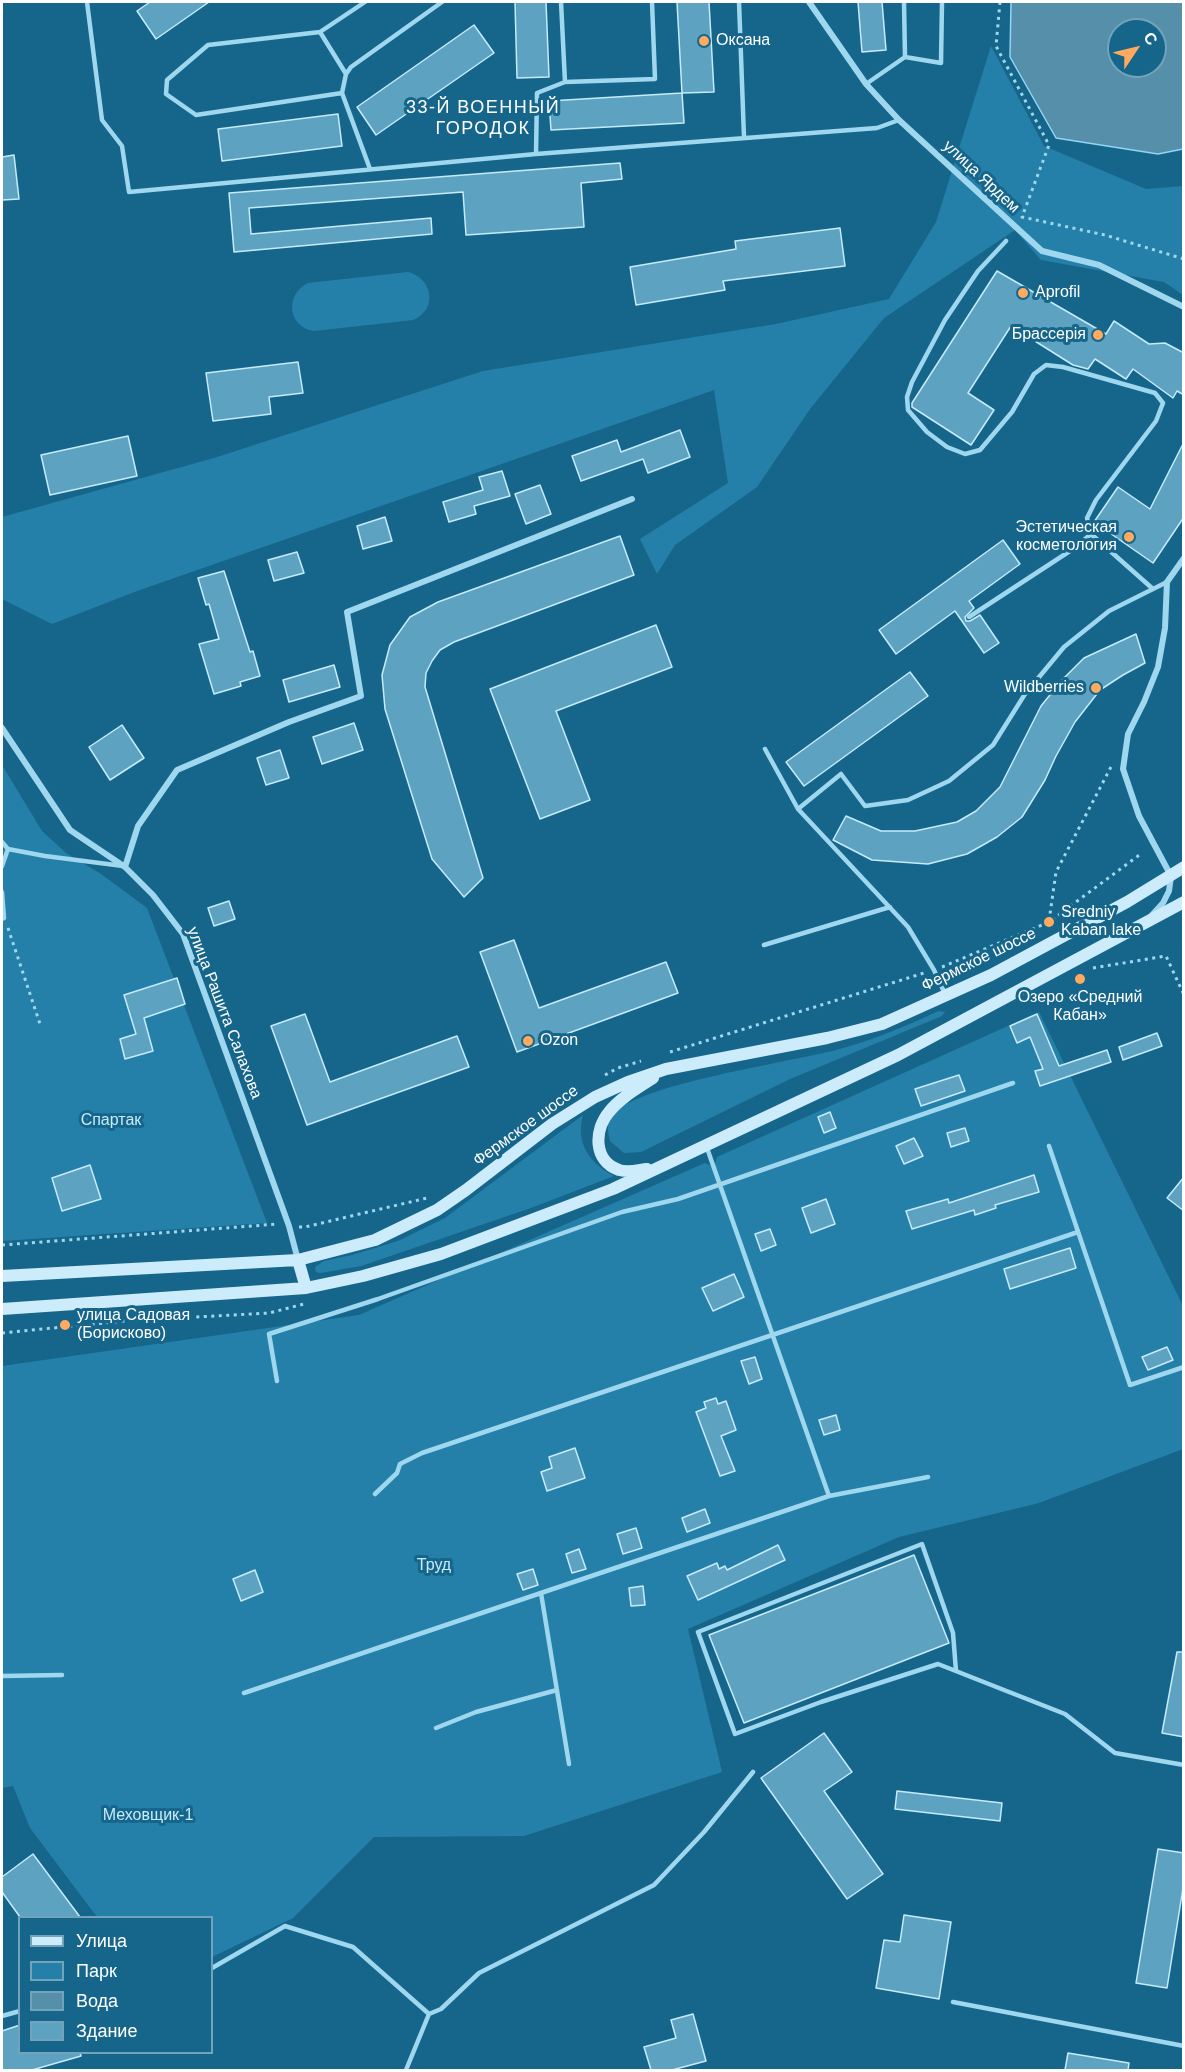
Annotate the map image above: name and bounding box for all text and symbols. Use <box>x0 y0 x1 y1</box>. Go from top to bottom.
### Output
north arrow <box>1107 18 1167 78</box>
text: С <box>1140 29 1161 48</box>
place label: Оксана <box>716 31 770 51</box>
marker: Оксана <box>697 34 711 48</box>
district label: 33-Й ВОЕННЫЙ ГОРОДОК <box>406 97 560 140</box>
street label: улица Ярдем <box>939 137 1023 217</box>
place label: Aprofil <box>1035 283 1080 303</box>
marker: Aprofil <box>1016 286 1030 300</box>
place label: Брассерiя <box>1012 325 1086 345</box>
marker: Брассерiя <box>1091 328 1105 342</box>
place label: Эстетическая косметология <box>1016 518 1117 556</box>
marker: Эстетическая косметология <box>1122 530 1136 544</box>
place label: Wildberries <box>1004 678 1084 698</box>
marker: Wildberries <box>1089 681 1103 695</box>
place label: Sredniy Kaban lake <box>1061 903 1141 941</box>
marker: Sredniy Kaban lake <box>1042 915 1056 929</box>
street label: улица Рашита Салахова <box>182 924 266 1102</box>
street label: Фермское шоссе <box>919 924 1039 996</box>
marker: Озеро «Средний Кабан» <box>1073 972 1087 986</box>
place label: Озеро «Средний Кабан» <box>1018 988 1142 1026</box>
place label: Ozon <box>540 1031 578 1051</box>
marker: Ozon <box>521 1034 535 1048</box>
street label: Фермское шоссе <box>470 1081 582 1171</box>
park label: Спартак <box>81 1111 141 1131</box>
place label: улица Садовая (Борисково) <box>77 1306 190 1344</box>
marker: улица Садовая (Борисково) <box>58 1318 72 1332</box>
park label: Труд <box>417 1556 451 1576</box>
park label: Меховщик-1 <box>103 1806 193 1826</box>
legend <box>18 1916 213 2054</box>
text: Улица <box>76 1931 127 1951</box>
text: Парк <box>76 1961 117 1981</box>
text: Вода <box>76 1991 118 2011</box>
text: Здание <box>76 2021 137 2041</box>

